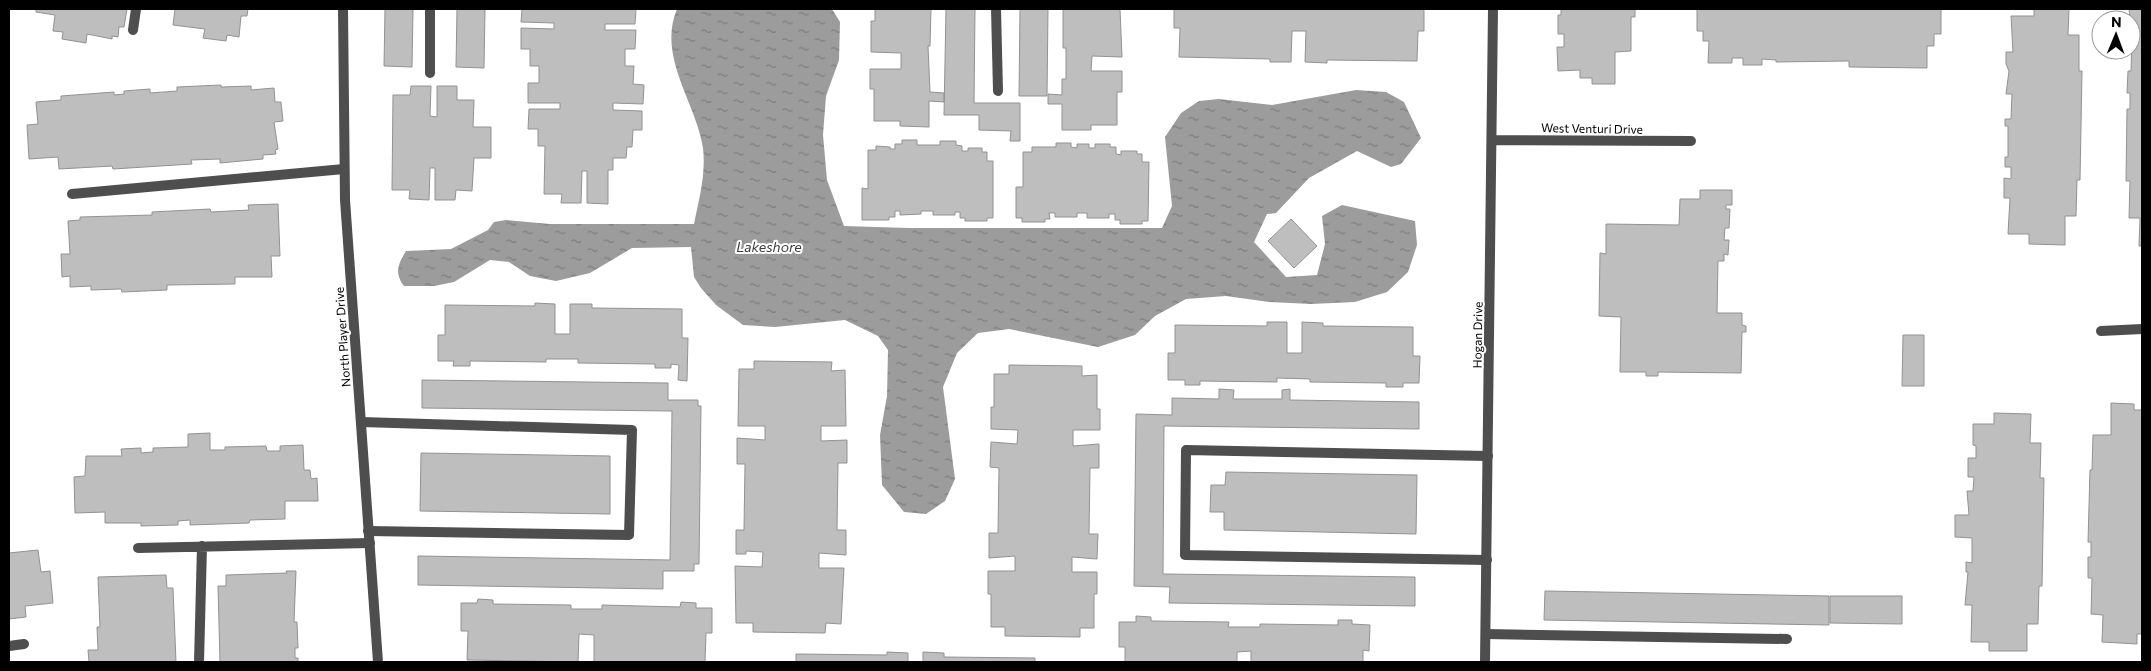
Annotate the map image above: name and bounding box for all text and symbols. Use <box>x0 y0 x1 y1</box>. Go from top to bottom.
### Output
north arrow <box>2091 10 2141 60</box>
text: N <box>2111 13 2122 30</box>
street label: West Venturi Drive <box>1541 120 1643 136</box>
water label: Lakeshore <box>736 238 802 255</box>
street label: North Player Drive <box>332 287 352 387</box>
street label: Hogan Drive <box>1469 301 1485 369</box>

